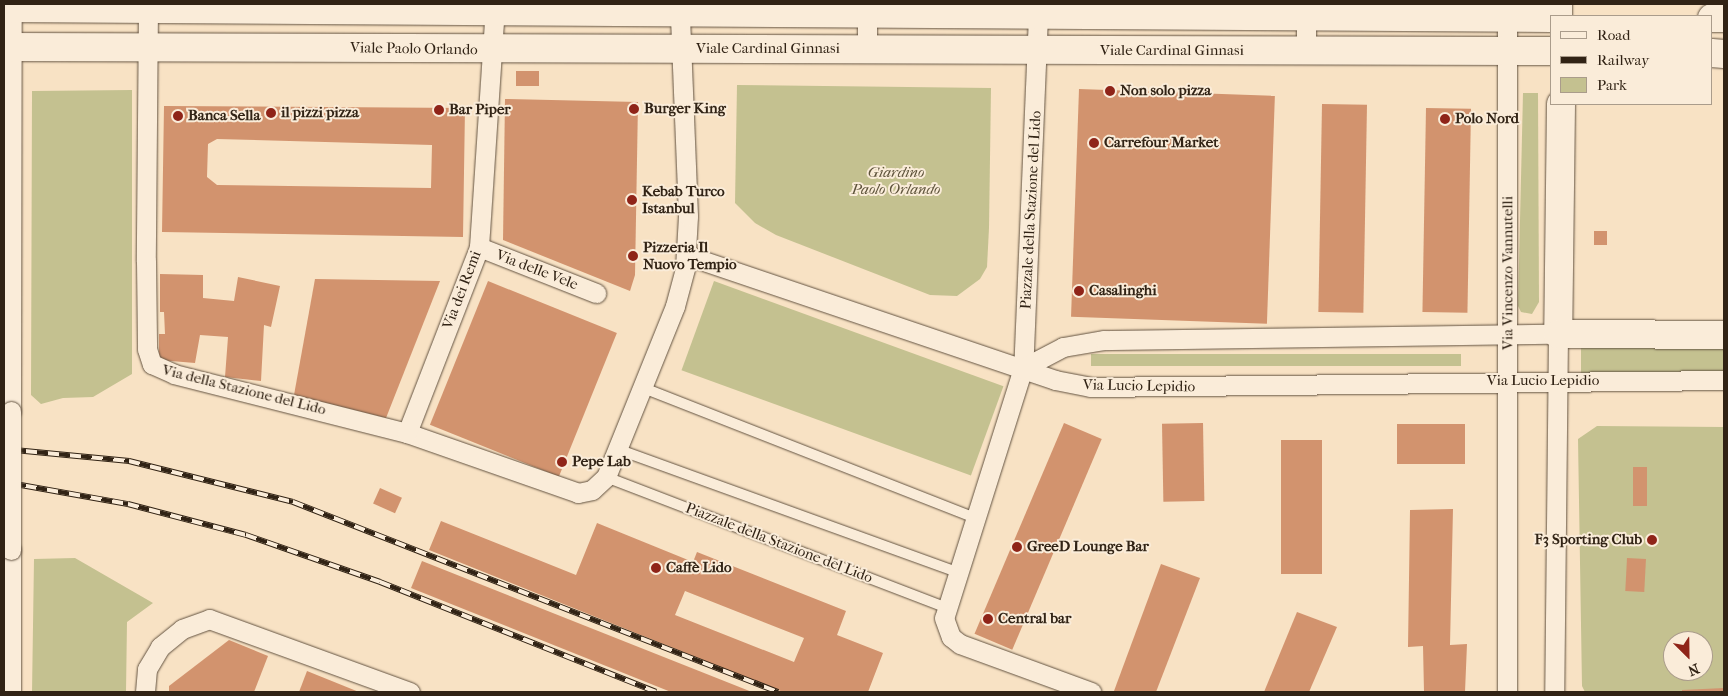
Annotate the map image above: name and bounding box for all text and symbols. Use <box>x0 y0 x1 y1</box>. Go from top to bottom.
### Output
legend <box>1550 15 1713 105</box>
text: Road <box>1597 26 1630 44</box>
street label: Viale Paolo Orlando <box>350 39 478 59</box>
street label: Viale Cardinal Ginnasi <box>696 40 840 58</box>
street label: Viale Cardinal Ginnasi <box>1100 42 1244 60</box>
text: Railway <box>1597 51 1649 69</box>
text: Park <box>1597 76 1627 94</box>
place label: Non solo pizza <box>1120 82 1211 100</box>
marker: Non solo pizza <box>1104 85 1116 97</box>
place label: Burger King <box>644 100 726 118</box>
place label: Bar Piper <box>449 101 511 119</box>
marker: Burger King <box>628 103 640 115</box>
place label: il pizzi pizza <box>281 104 359 122</box>
marker: Bar Piper <box>433 104 445 116</box>
place label: Banca Sella <box>188 107 260 125</box>
marker: il pizzi pizza <box>265 107 277 119</box>
marker: Banca Sella <box>172 110 184 122</box>
street label: Piazzale della Stazione del Lido <box>1017 110 1045 310</box>
place label: Polo Nord <box>1455 110 1519 128</box>
marker: Polo Nord <box>1439 113 1451 125</box>
place label: Carrefour Market <box>1104 134 1219 152</box>
marker: Carrefour Market <box>1088 137 1100 149</box>
park label: Giardino Paolo Orlando <box>852 163 940 198</box>
place label: Kebab Turco Istanbul <box>642 182 725 217</box>
marker: Kebab Turco Istanbul <box>626 194 638 206</box>
street label: Via Vincenzo Vannutelli <box>1499 196 1517 350</box>
place label: Pizzeria Il Nuovo Tempio <box>643 238 737 273</box>
street label: Via delle Vele <box>493 246 581 294</box>
street label: Via dei Remi <box>439 248 485 332</box>
marker: Pizzeria Il Nuovo Tempio <box>627 250 639 262</box>
place label: Casalinghi <box>1089 282 1157 300</box>
marker: Casalinghi <box>1073 285 1085 297</box>
street label: Via della Stazione del Lido <box>160 361 328 419</box>
street label: Via Lucio Lepidio <box>1487 372 1599 390</box>
street label: Via Lucio Lepidio <box>1083 376 1195 396</box>
place label: Pepe Lab <box>572 453 631 471</box>
marker: Pepe Lab <box>556 456 568 468</box>
street label: Piazzale della Stazione del Lido <box>683 499 875 587</box>
place label: F3 Sporting Club <box>1535 531 1642 549</box>
marker: F3 Sporting Club <box>1646 534 1658 546</box>
place label: GreeD Lounge Bar <box>1027 538 1149 556</box>
marker: GreeD Lounge Bar <box>1011 541 1023 553</box>
place label: Caffè Lido <box>666 559 732 577</box>
marker: Caffè Lido <box>650 562 662 574</box>
place label: Central bar <box>998 610 1071 628</box>
marker: Central bar <box>982 613 994 625</box>
north arrow <box>1663 631 1713 681</box>
text: N <box>1685 659 1702 679</box>

